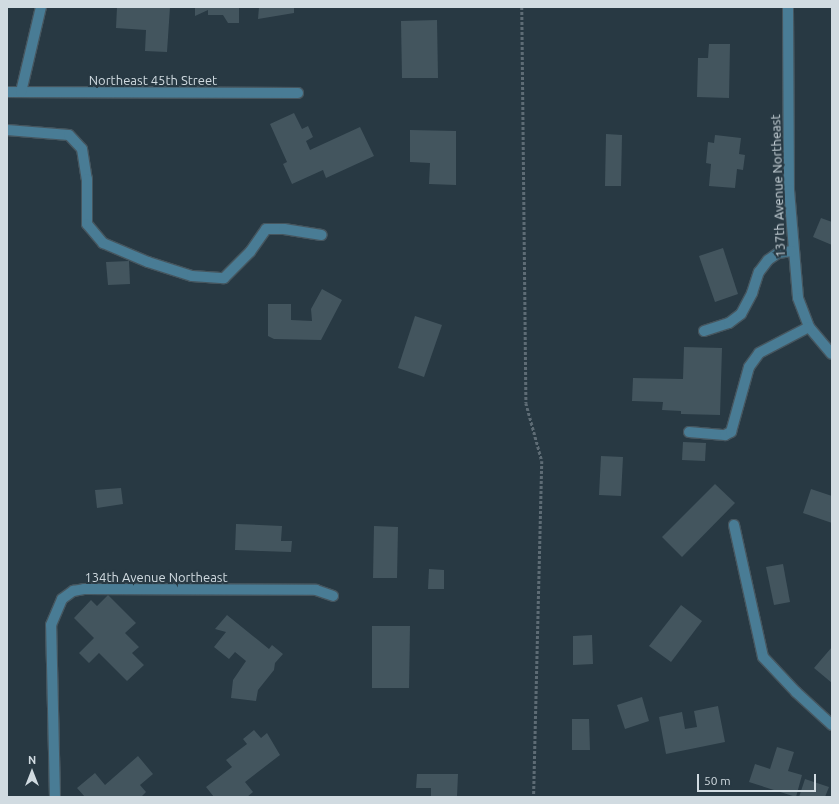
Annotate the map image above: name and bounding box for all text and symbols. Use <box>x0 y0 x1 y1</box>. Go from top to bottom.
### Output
street label: Northeast 45th Street <box>89 72 217 88</box>
street label: 137th Avenue Northeast <box>768 114 788 258</box>
street label: 134th Avenue Northeast <box>84 569 228 585</box>
north arrow <box>12 752 52 792</box>
text: N <box>28 754 36 766</box>
scale bar <box>699 766 818 792</box>
text: 50 m <box>704 774 731 787</box>

